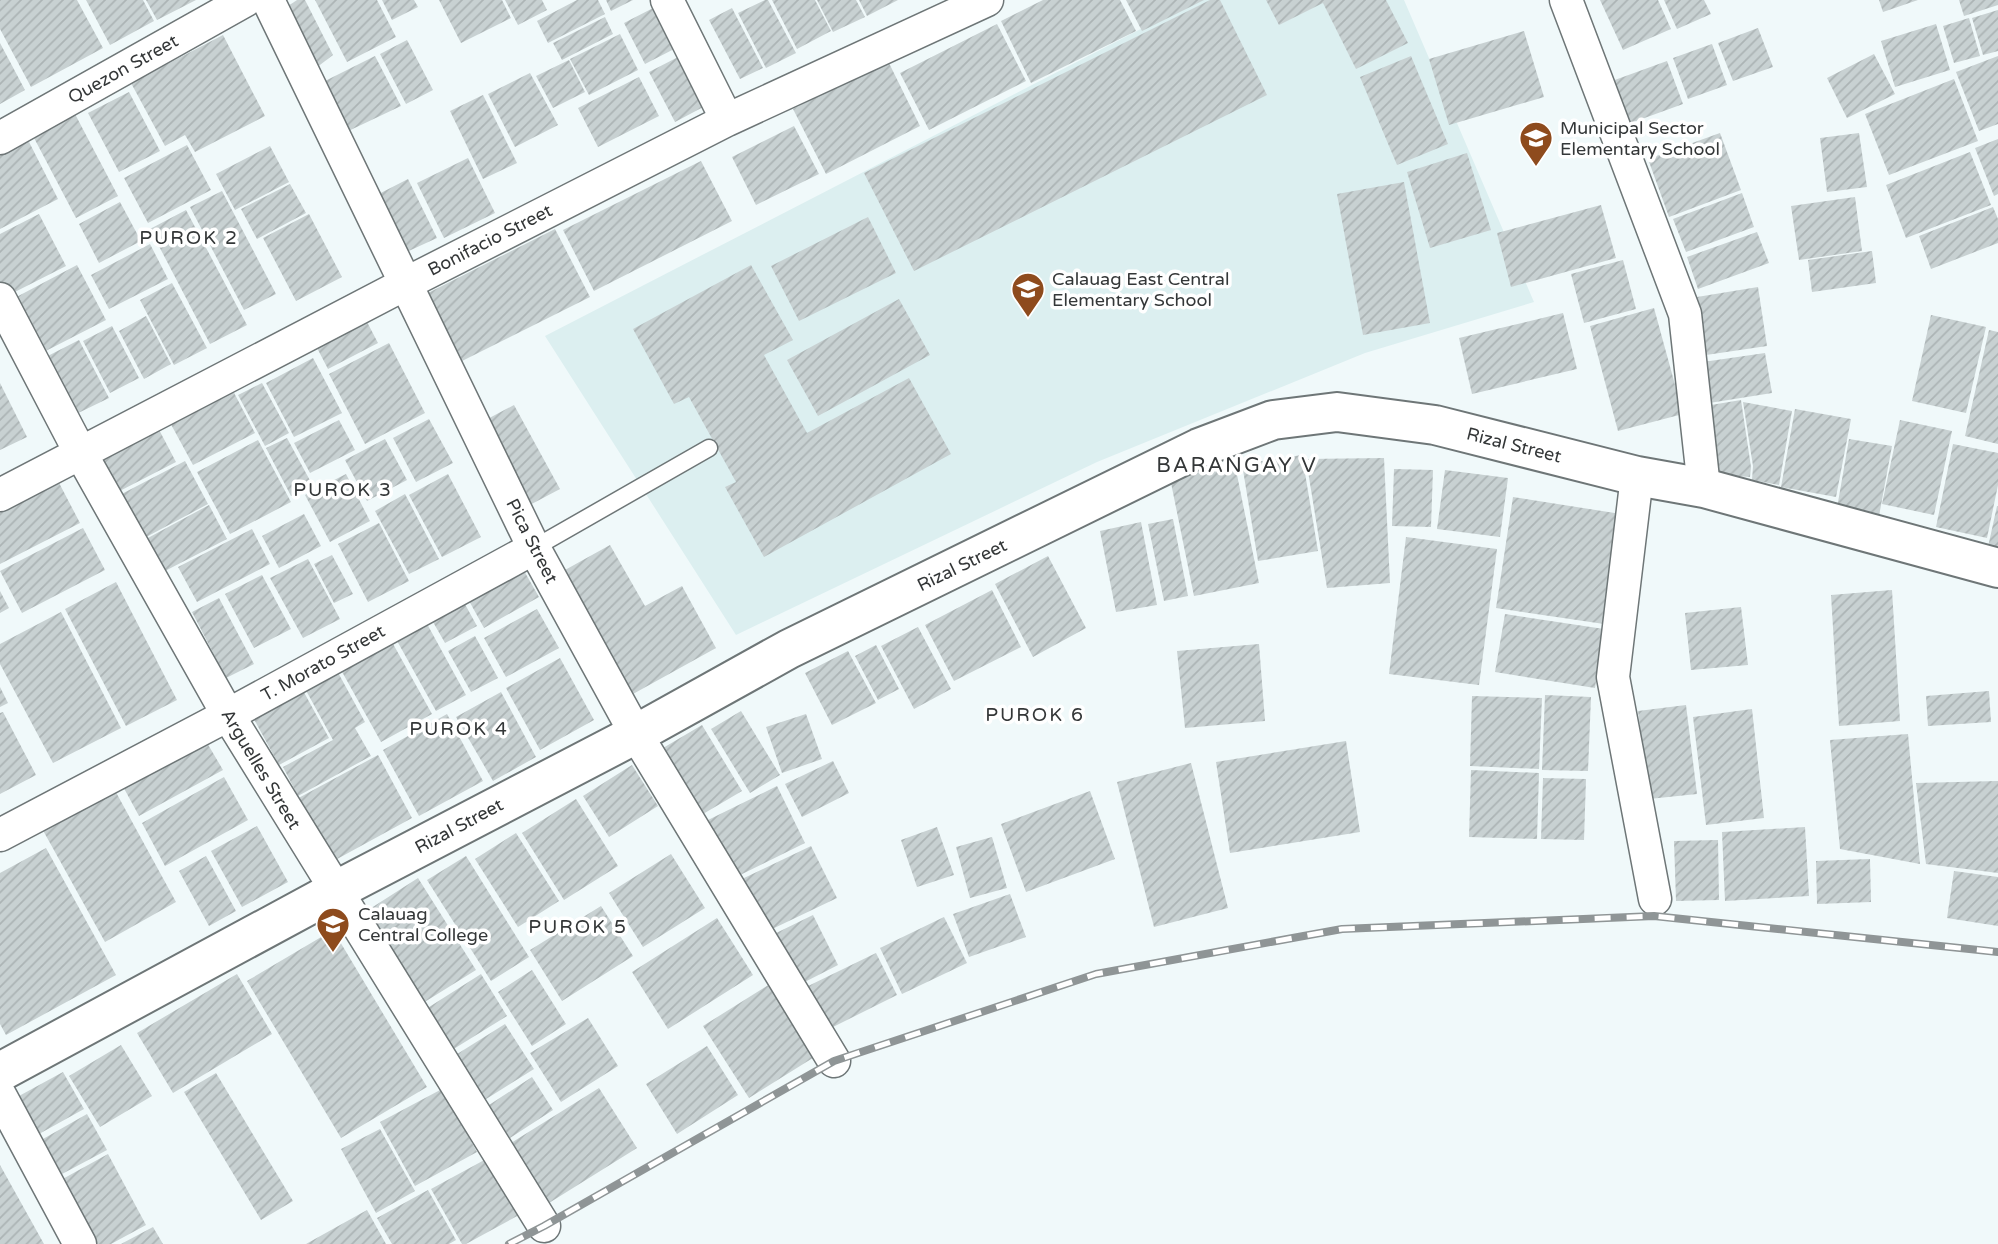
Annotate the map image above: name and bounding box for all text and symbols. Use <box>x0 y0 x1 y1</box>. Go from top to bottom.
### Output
street label: Quezon Street <box>64 30 182 108</box>
place label: Municipal Sector Elementary School <box>1560 117 1720 160</box>
school or university icon: Municipal Sector Elementary School <box>1517 119 1555 168</box>
street label: Bonifacio Street <box>424 199 556 281</box>
district label: PUROK 2 <box>139 227 239 249</box>
place label: Calauag East Central Elementary School <box>1052 268 1229 311</box>
school or university icon: Calauag East Central Elementary School <box>1009 270 1047 319</box>
street label: Rizal Street <box>1464 423 1564 467</box>
district label: BARANGAY V <box>1156 453 1318 478</box>
district label: PUROK 3 <box>293 479 393 501</box>
street label: Pica Street <box>501 495 563 587</box>
street label: Rizal Street <box>914 534 1011 596</box>
street label: T. Morato Street <box>257 620 389 706</box>
district label: PUROK 6 <box>985 704 1085 726</box>
street label: Arguelles Street <box>216 705 306 833</box>
district label: PUROK 4 <box>409 718 509 740</box>
street label: Rizal Street <box>411 793 507 858</box>
place label: Calauag Central College <box>358 903 488 946</box>
school or university icon: Calauag Central College <box>314 905 352 954</box>
district label: PUROK 5 <box>528 916 628 938</box>

